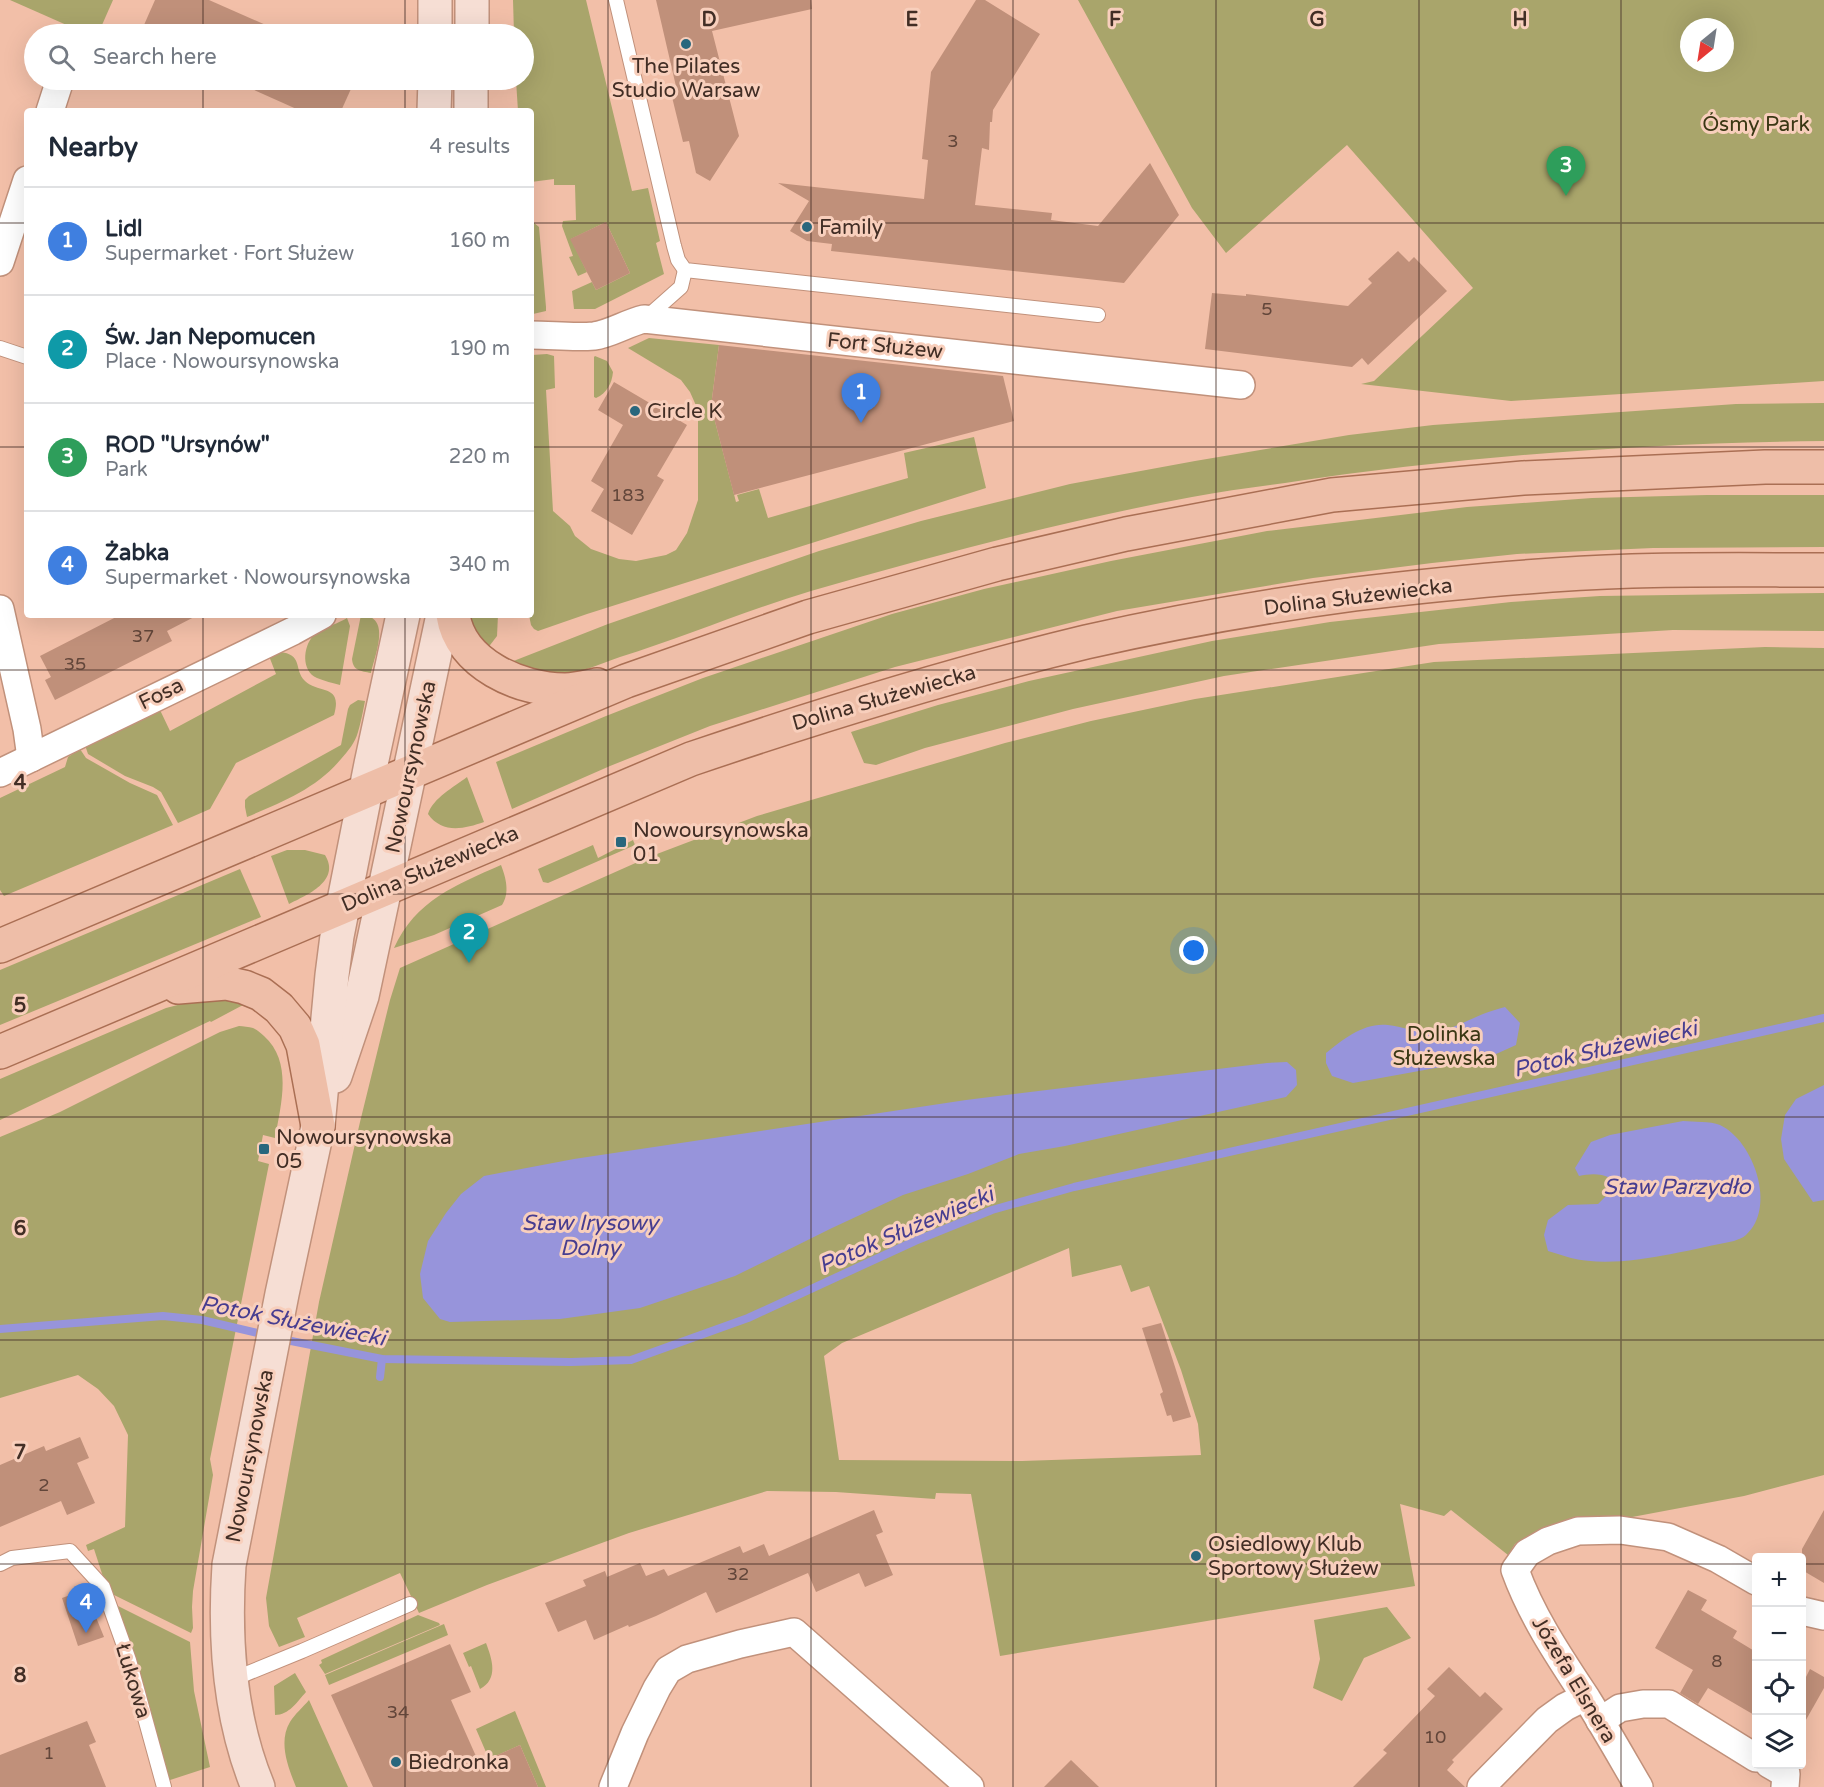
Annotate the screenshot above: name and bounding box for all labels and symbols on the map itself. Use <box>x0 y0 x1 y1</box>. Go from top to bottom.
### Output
text: D <box>701 8 717 32</box>
text: E <box>906 8 919 32</box>
text: F <box>1109 8 1121 32</box>
text: G <box>1309 8 1325 32</box>
text: H <box>1512 8 1528 32</box>
north arrow <box>1680 18 1734 72</box>
marker: The Pilates Studio Warsaw <box>679 37 693 51</box>
place label: The Pilates Studio Warsaw <box>612 54 761 103</box>
park label: Ósmy Park <box>1702 112 1810 137</box>
house number: 3 <box>947 130 959 152</box>
pin: 3 <box>1546 146 1586 196</box>
place label: Family <box>819 215 883 240</box>
marker: Family <box>800 220 814 234</box>
house number: 5 <box>1261 298 1273 320</box>
street label: Fort Służew <box>826 327 944 365</box>
pin: 1 <box>842 374 880 423</box>
place label: Circle K <box>647 399 722 424</box>
marker: Circle K <box>628 404 642 418</box>
house number: 183 <box>611 484 645 506</box>
street label: Dolina Służewiecka <box>1262 573 1454 621</box>
house number: 37 <box>132 625 154 647</box>
house number: 35 <box>64 653 86 675</box>
street label: Dolina Służewiecka <box>789 660 979 736</box>
street label: Fosa <box>135 673 187 715</box>
street label: Nowoursynowska <box>381 678 441 856</box>
text: 4 <box>14 771 27 795</box>
place label: Nowoursynowska 01 <box>633 818 809 867</box>
street label: Dolina Służewiecka <box>338 820 522 918</box>
marker: Nowoursynowska 01 <box>614 835 628 849</box>
pin: 2 <box>450 914 488 963</box>
your location <box>1179 936 1208 965</box>
text: 5 <box>14 994 26 1018</box>
water label: Potok Służewiecki <box>1511 1015 1702 1083</box>
park label: Dolinka Służewska <box>1392 1022 1496 1071</box>
place label: Nowoursynowska 05 <box>276 1125 452 1174</box>
marker: Nowoursynowska 05 <box>257 1142 271 1156</box>
water label: Staw Parzydło <box>1603 1174 1752 1200</box>
water label: Potok Służewiecki <box>815 1180 1000 1279</box>
water label: Staw Irysowy Dolny <box>522 1210 660 1261</box>
text: 6 <box>14 1217 26 1241</box>
water label: Potok Służewiecki <box>198 1290 390 1352</box>
street label: Nowoursynowska <box>221 1367 279 1545</box>
text: 7 <box>14 1441 26 1465</box>
house number: 2 <box>38 1474 50 1496</box>
place label: Osiedlowy Klub Sportowy Służew <box>1208 1532 1379 1581</box>
marker: Osiedlowy Klub Sportowy Służew <box>1189 1549 1203 1563</box>
house number: 32 <box>727 1563 749 1585</box>
pin: 4 <box>66 1584 106 1633</box>
street label: Józefa Elsnera <box>1526 1612 1622 1748</box>
street label: Łukowa <box>110 1640 156 1722</box>
house number: 8 <box>1711 1650 1723 1672</box>
text: 8 <box>14 1664 26 1688</box>
house number: 34 <box>387 1701 409 1723</box>
house number: 10 <box>1424 1726 1446 1748</box>
house number: 1 <box>43 1742 55 1764</box>
place label: Biedronka <box>408 1750 509 1775</box>
marker: Biedronka <box>389 1755 403 1769</box>

